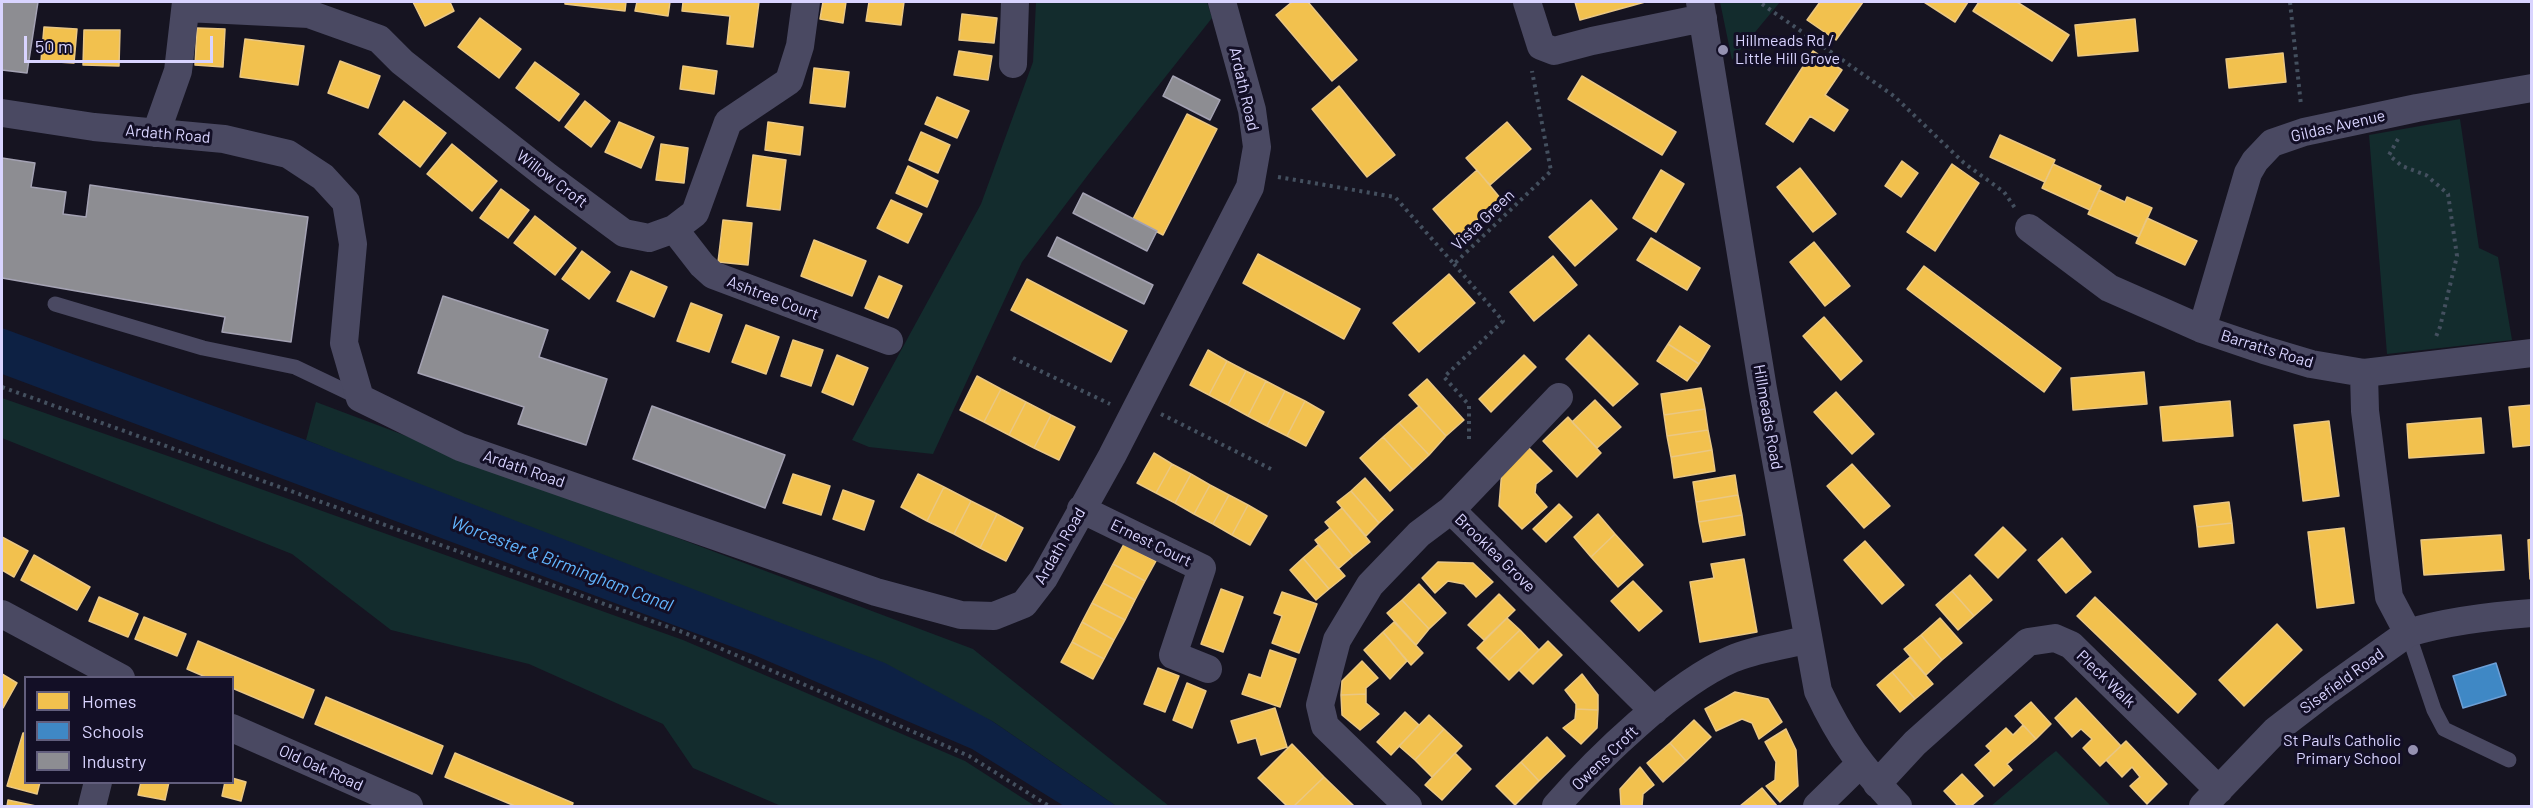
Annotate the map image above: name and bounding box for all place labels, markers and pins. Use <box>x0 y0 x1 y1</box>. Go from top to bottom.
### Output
place label: Hillmeads Rd / Little Hill Grove <box>1735 31 1840 69</box>
marker: Hillmeads Rd / Little Hill Grove <box>1716 43 1730 57</box>
place label: St Paul's Catholic Primary School <box>2283 731 2401 769</box>
marker: St Paul's Catholic Primary School <box>2406 743 2420 757</box>

